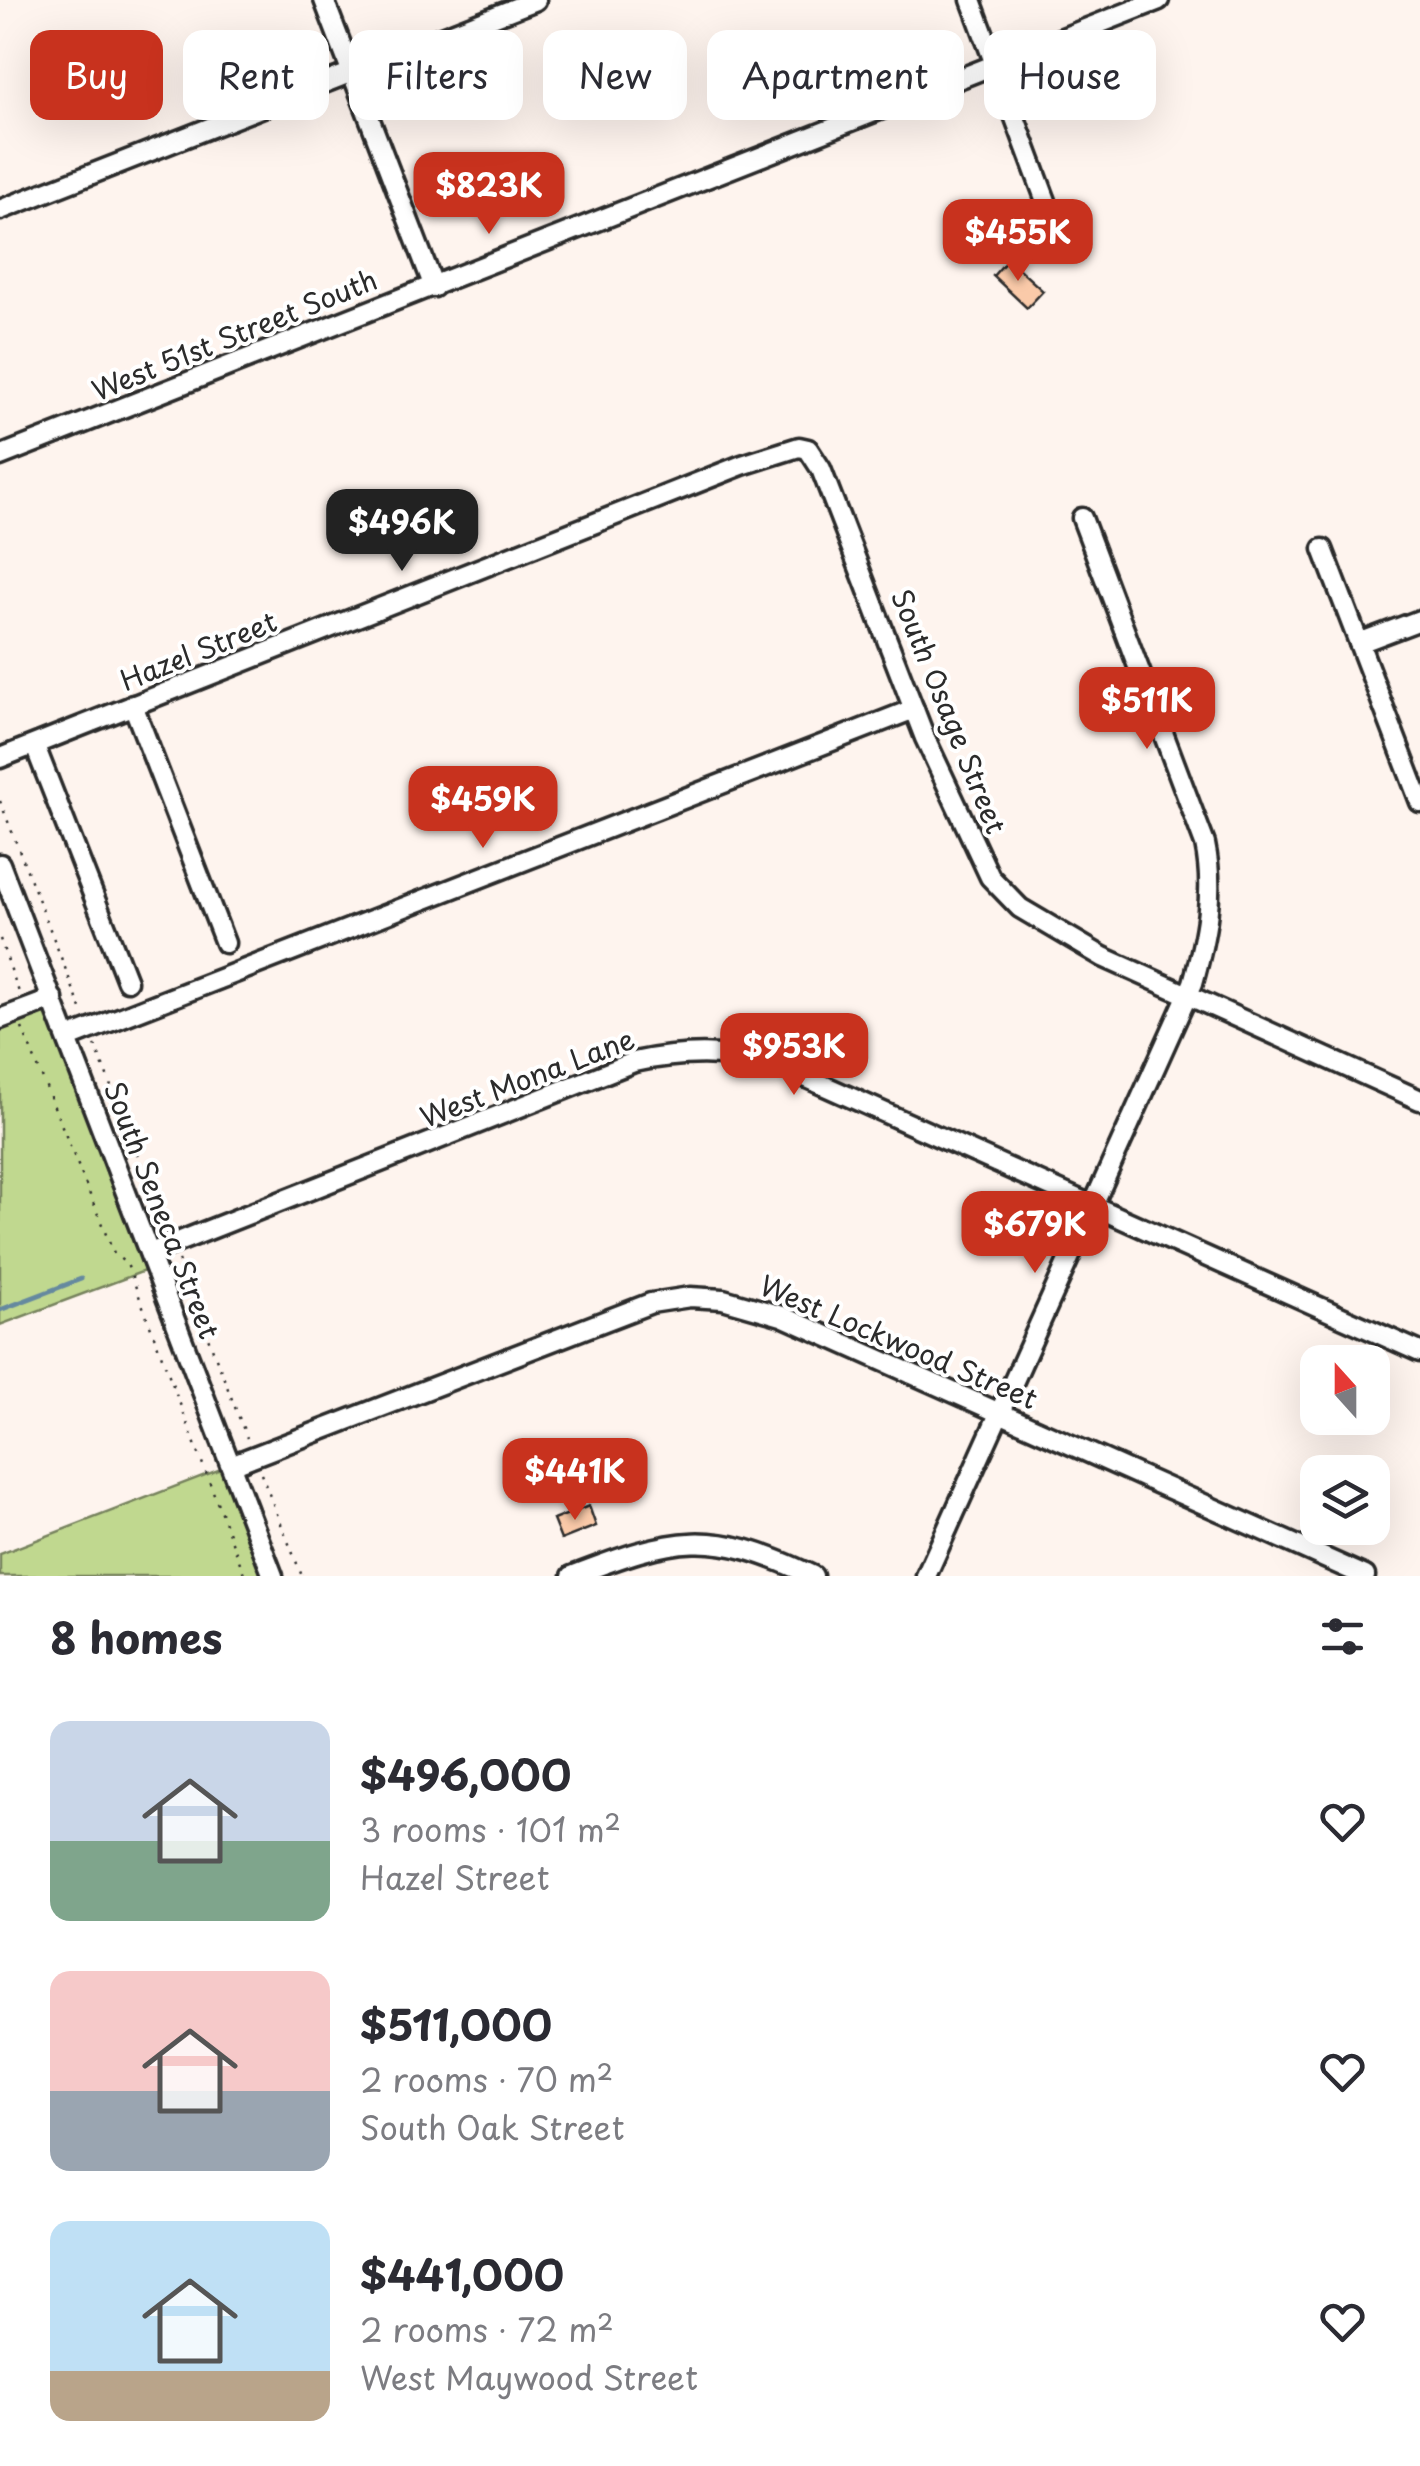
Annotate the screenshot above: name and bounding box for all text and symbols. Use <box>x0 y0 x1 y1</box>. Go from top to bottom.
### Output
chip: Buy <box>30 30 163 120</box>
chip: Rent <box>183 30 329 120</box>
chip: Filters <box>349 30 523 120</box>
chip: New <box>543 30 687 120</box>
chip: Apartment <box>707 30 964 120</box>
chip: House <box>984 30 1156 120</box>
pin: $823K <box>419 152 559 237</box>
text: $823K <box>436 160 542 208</box>
pin: $455K <box>948 199 1088 284</box>
text: $455K <box>965 207 1071 255</box>
street label: West 51st Street South <box>85 257 383 411</box>
pin: $496K <box>332 489 472 574</box>
text: $496K <box>348 497 456 545</box>
street label: South Osage Street <box>881 582 1019 840</box>
street label: Hazel Street <box>113 599 283 701</box>
pin: $511K <box>1077 667 1217 752</box>
text: $511K <box>1101 675 1193 723</box>
pin: $459K <box>413 766 553 851</box>
text: $459K <box>430 774 536 822</box>
pin: $953K <box>724 1013 864 1098</box>
street label: West Mona Lane <box>413 1016 641 1138</box>
text: $953K <box>742 1021 846 1069</box>
street label: South Seneca Street <box>94 1075 232 1345</box>
pin: $679K <box>965 1191 1105 1276</box>
text: $679K <box>983 1199 1087 1247</box>
street label: West Lockwood Street <box>753 1263 1045 1419</box>
north arrow <box>1300 1345 1390 1435</box>
map controls <box>1300 1345 1390 1545</box>
pin: $441K <box>505 1438 645 1523</box>
text: $441K <box>525 1446 625 1494</box>
button: layers <box>1300 1455 1390 1545</box>
text: 8 homes <box>50 1605 223 1668</box>
icon: filters <box>1315 1609 1370 1664</box>
text: $496,000 <box>360 1742 571 1805</box>
icon: home <box>130 1761 250 1881</box>
icon: heart <box>1315 1794 1370 1849</box>
text: 3 rooms · 101 m² <box>360 1805 621 1853</box>
text: Hazel Street <box>360 1853 550 1901</box>
text: $511,000 <box>360 1992 552 2055</box>
icon: home <box>130 2011 250 2131</box>
icon: heart <box>1315 2044 1370 2099</box>
text: 2 rooms · 70 m² <box>360 2055 613 2103</box>
text: South Oak Street <box>360 2103 625 2151</box>
text: $441,000 <box>360 2242 564 2305</box>
icon: home <box>130 2261 250 2381</box>
icon: heart <box>1315 2294 1370 2349</box>
text: 2 rooms · 72 m² <box>360 2305 614 2353</box>
text: West Maywood Street <box>360 2353 698 2401</box>

